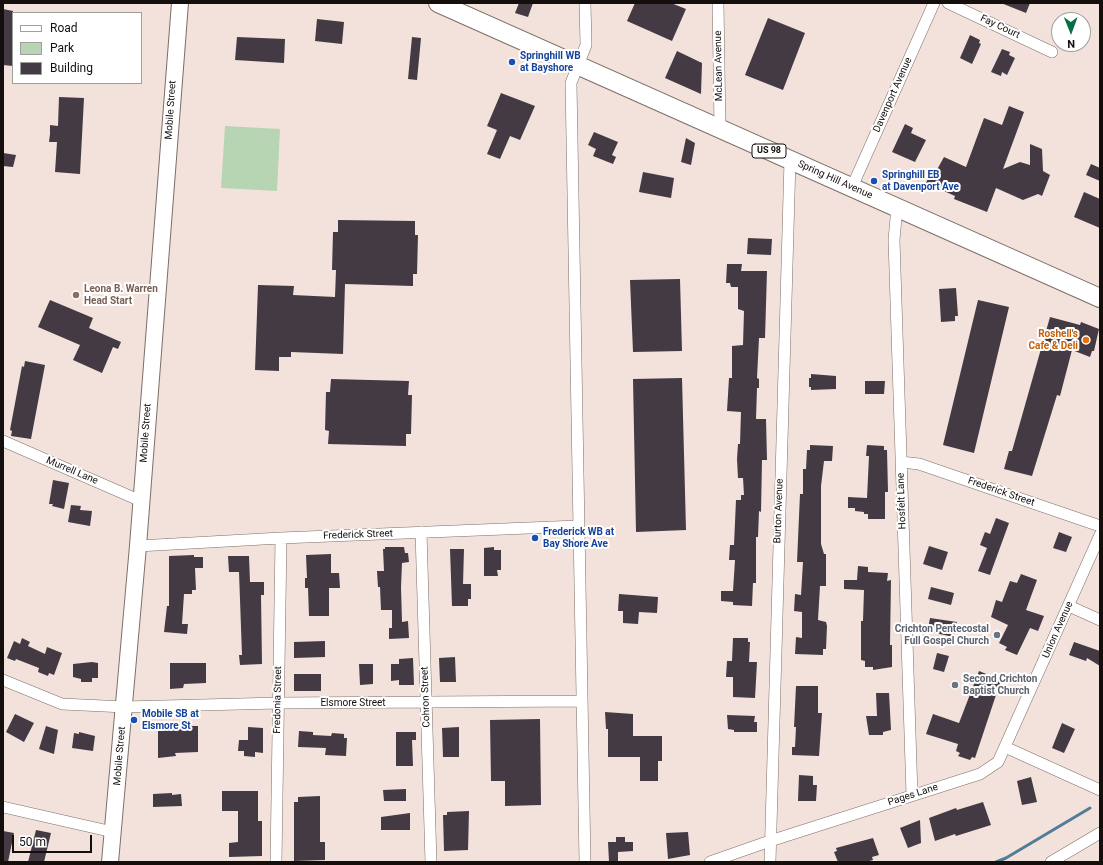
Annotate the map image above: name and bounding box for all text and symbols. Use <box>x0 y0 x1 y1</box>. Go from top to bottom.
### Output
legend <box>12 12 142 84</box>
north arrow <box>1051 12 1091 52</box>
street label: Fay Court <box>978 13 1022 41</box>
text: Road <box>50 21 78 35</box>
street label: McLean Avenue <box>712 31 726 101</box>
text: N <box>1067 37 1075 50</box>
text: Park <box>50 41 74 55</box>
place label: Springhill WB at Bayshore <box>520 50 581 74</box>
street label: Davenport Avenue <box>871 56 915 134</box>
marker: Springhill WB at Bayshore <box>507 57 517 67</box>
text: Building <box>50 61 93 75</box>
street label: Mobile Street <box>163 80 179 140</box>
road number: US 98 <box>752 144 786 158</box>
street label: Spring Hill Avenue <box>796 158 874 202</box>
place label: Springhill EB at Davenport Ave <box>882 169 959 192</box>
marker: Springhill EB at Davenport Ave <box>869 176 879 186</box>
place label: Leona B. Warren Head Start <box>84 283 158 306</box>
marker: Leona B. Warren Head Start <box>71 290 81 300</box>
place label: Roshell's Cafe & Deli <box>1029 328 1078 352</box>
marker: Roshell's Cafe & Deli <box>1081 335 1091 345</box>
street label: Mobile Street <box>138 403 154 463</box>
street label: Murrell Lane <box>44 455 100 487</box>
street label: Hosfelt Lane <box>895 473 909 529</box>
street label: Frederick Street <box>966 475 1036 509</box>
street label: Burton Avenue <box>772 478 786 544</box>
place label: Frederick WB at Bay Shore Ave <box>543 526 614 550</box>
street label: Frederick Street <box>323 528 393 542</box>
marker: Frederick WB at Bay Shore Ave <box>530 533 540 543</box>
street label: Union Avenue <box>1040 600 1076 660</box>
place label: Crichton Pentecostal Full Gospel Church <box>895 623 989 646</box>
marker: Crichton Pentecostal Full Gospel Church <box>992 630 1002 640</box>
street label: Fredonia Street <box>271 666 285 734</box>
street label: Cohron Street <box>419 666 433 728</box>
place label: Second Crichton Baptist Church <box>963 673 1037 696</box>
marker: Second Crichton Baptist Church <box>950 680 960 690</box>
street label: Elsmore Street <box>320 697 386 709</box>
place label: Mobile SB at Elsmore St <box>142 708 199 732</box>
marker: Mobile SB at Elsmore St <box>129 715 139 725</box>
street label: Mobile Street <box>111 726 129 786</box>
street label: Pages Lane <box>886 781 940 809</box>
scale bar <box>14 827 94 853</box>
text: 50 m <box>19 835 46 849</box>

